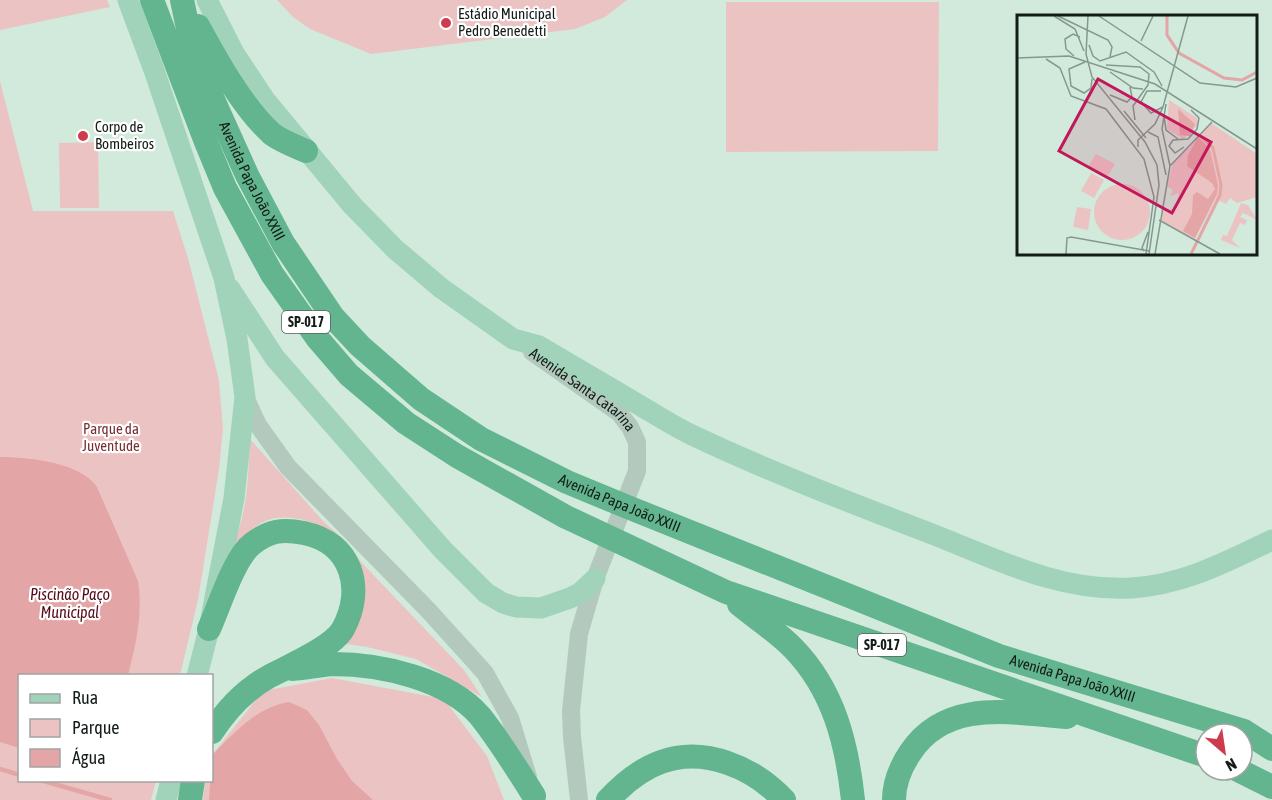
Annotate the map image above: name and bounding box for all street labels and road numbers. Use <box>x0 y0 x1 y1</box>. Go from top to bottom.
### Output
street label: Avenida Papa João XXIII <box>216 119 289 243</box>
road number: SP-017 <box>282 311 330 333</box>
street label: Avenida Santa Catarina <box>526 344 639 434</box>
street label: Avenida Papa João XXIII <box>556 470 683 535</box>
road number: SP-017 <box>858 634 906 656</box>
street label: Avenida Papa João XXIII <box>1008 651 1138 705</box>

